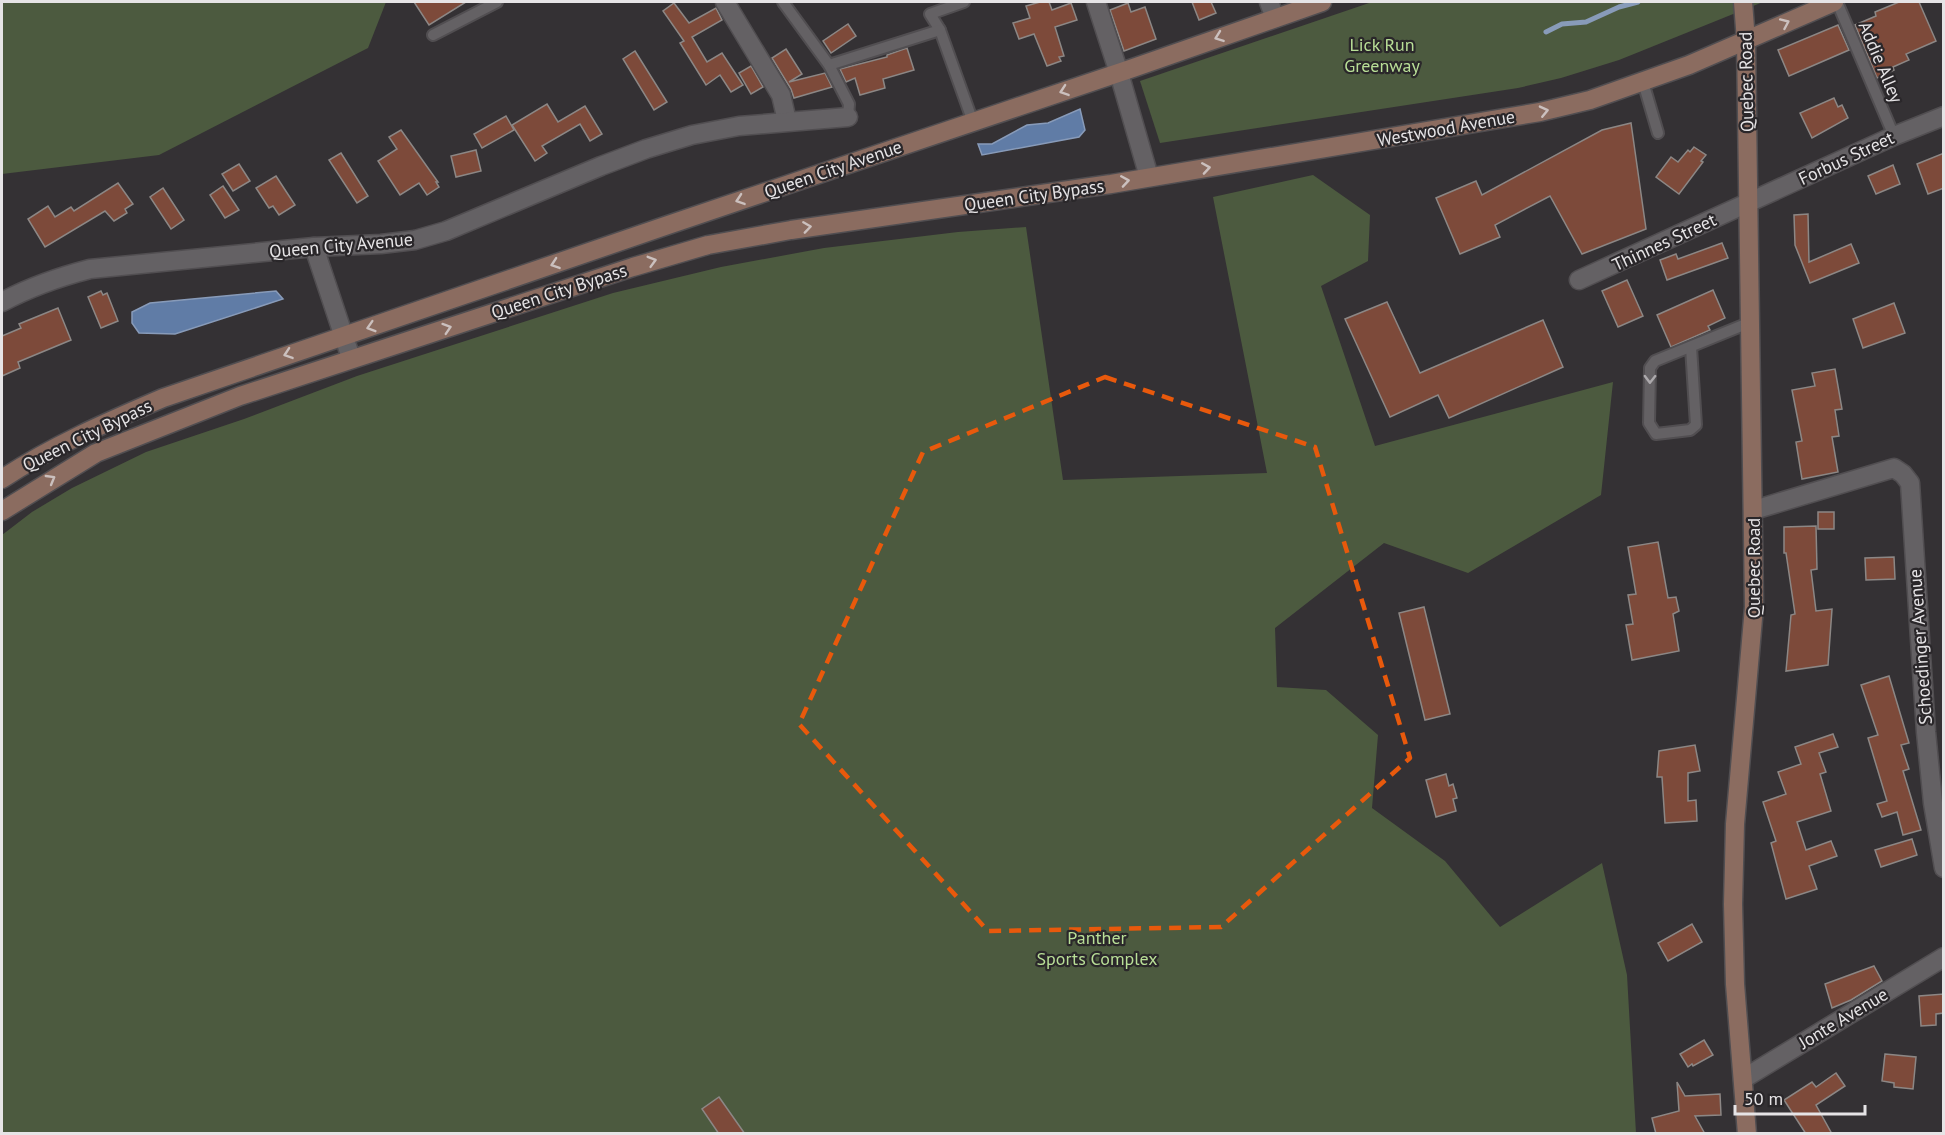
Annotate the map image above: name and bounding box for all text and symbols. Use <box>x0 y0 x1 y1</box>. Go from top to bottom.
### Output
one-way arrow <box>1779 18 1790 30</box>
street label: Addie Alley <box>1854 18 1909 107</box>
one-way arrow <box>1215 30 1225 43</box>
street label: Quebec Road <box>1734 32 1758 132</box>
park label: Lick Run Greenway <box>1344 33 1420 77</box>
one-way arrow <box>1059 84 1070 97</box>
street label: Westwood Avenue <box>1375 105 1517 151</box>
one-way arrow <box>1538 106 1548 119</box>
street label: Forbus Street <box>1795 126 1897 190</box>
street label: Queen City Avenue <box>761 135 905 203</box>
one-way arrow <box>1201 162 1211 175</box>
street label: Queen City Bypass <box>962 174 1106 216</box>
one-way arrow <box>1120 176 1129 188</box>
one-way arrow <box>735 193 745 206</box>
street label: Thinnes Street <box>1608 208 1720 276</box>
one-way arrow <box>802 222 812 234</box>
street label: Queen City Avenue <box>268 227 414 263</box>
one-way arrow <box>550 256 561 269</box>
one-way arrow <box>646 256 657 268</box>
street label: Queen City Bypass <box>488 258 630 324</box>
one-way arrow <box>366 319 376 332</box>
one-way arrow <box>441 323 451 335</box>
one-way arrow <box>283 346 294 359</box>
one-way arrow <box>1643 374 1656 383</box>
street label: Queen City Bypass <box>18 394 156 476</box>
one-way arrow <box>45 475 55 487</box>
street label: Quebec Road <box>1742 518 1765 618</box>
street label: Schoedinger Avenue <box>1903 568 1937 726</box>
park label: Panther Sports Complex <box>1037 926 1158 970</box>
street label: Jonte Avenue <box>1793 982 1892 1054</box>
scale bar <box>1735 1078 1866 1116</box>
text: 50 m <box>1744 1087 1783 1110</box>

